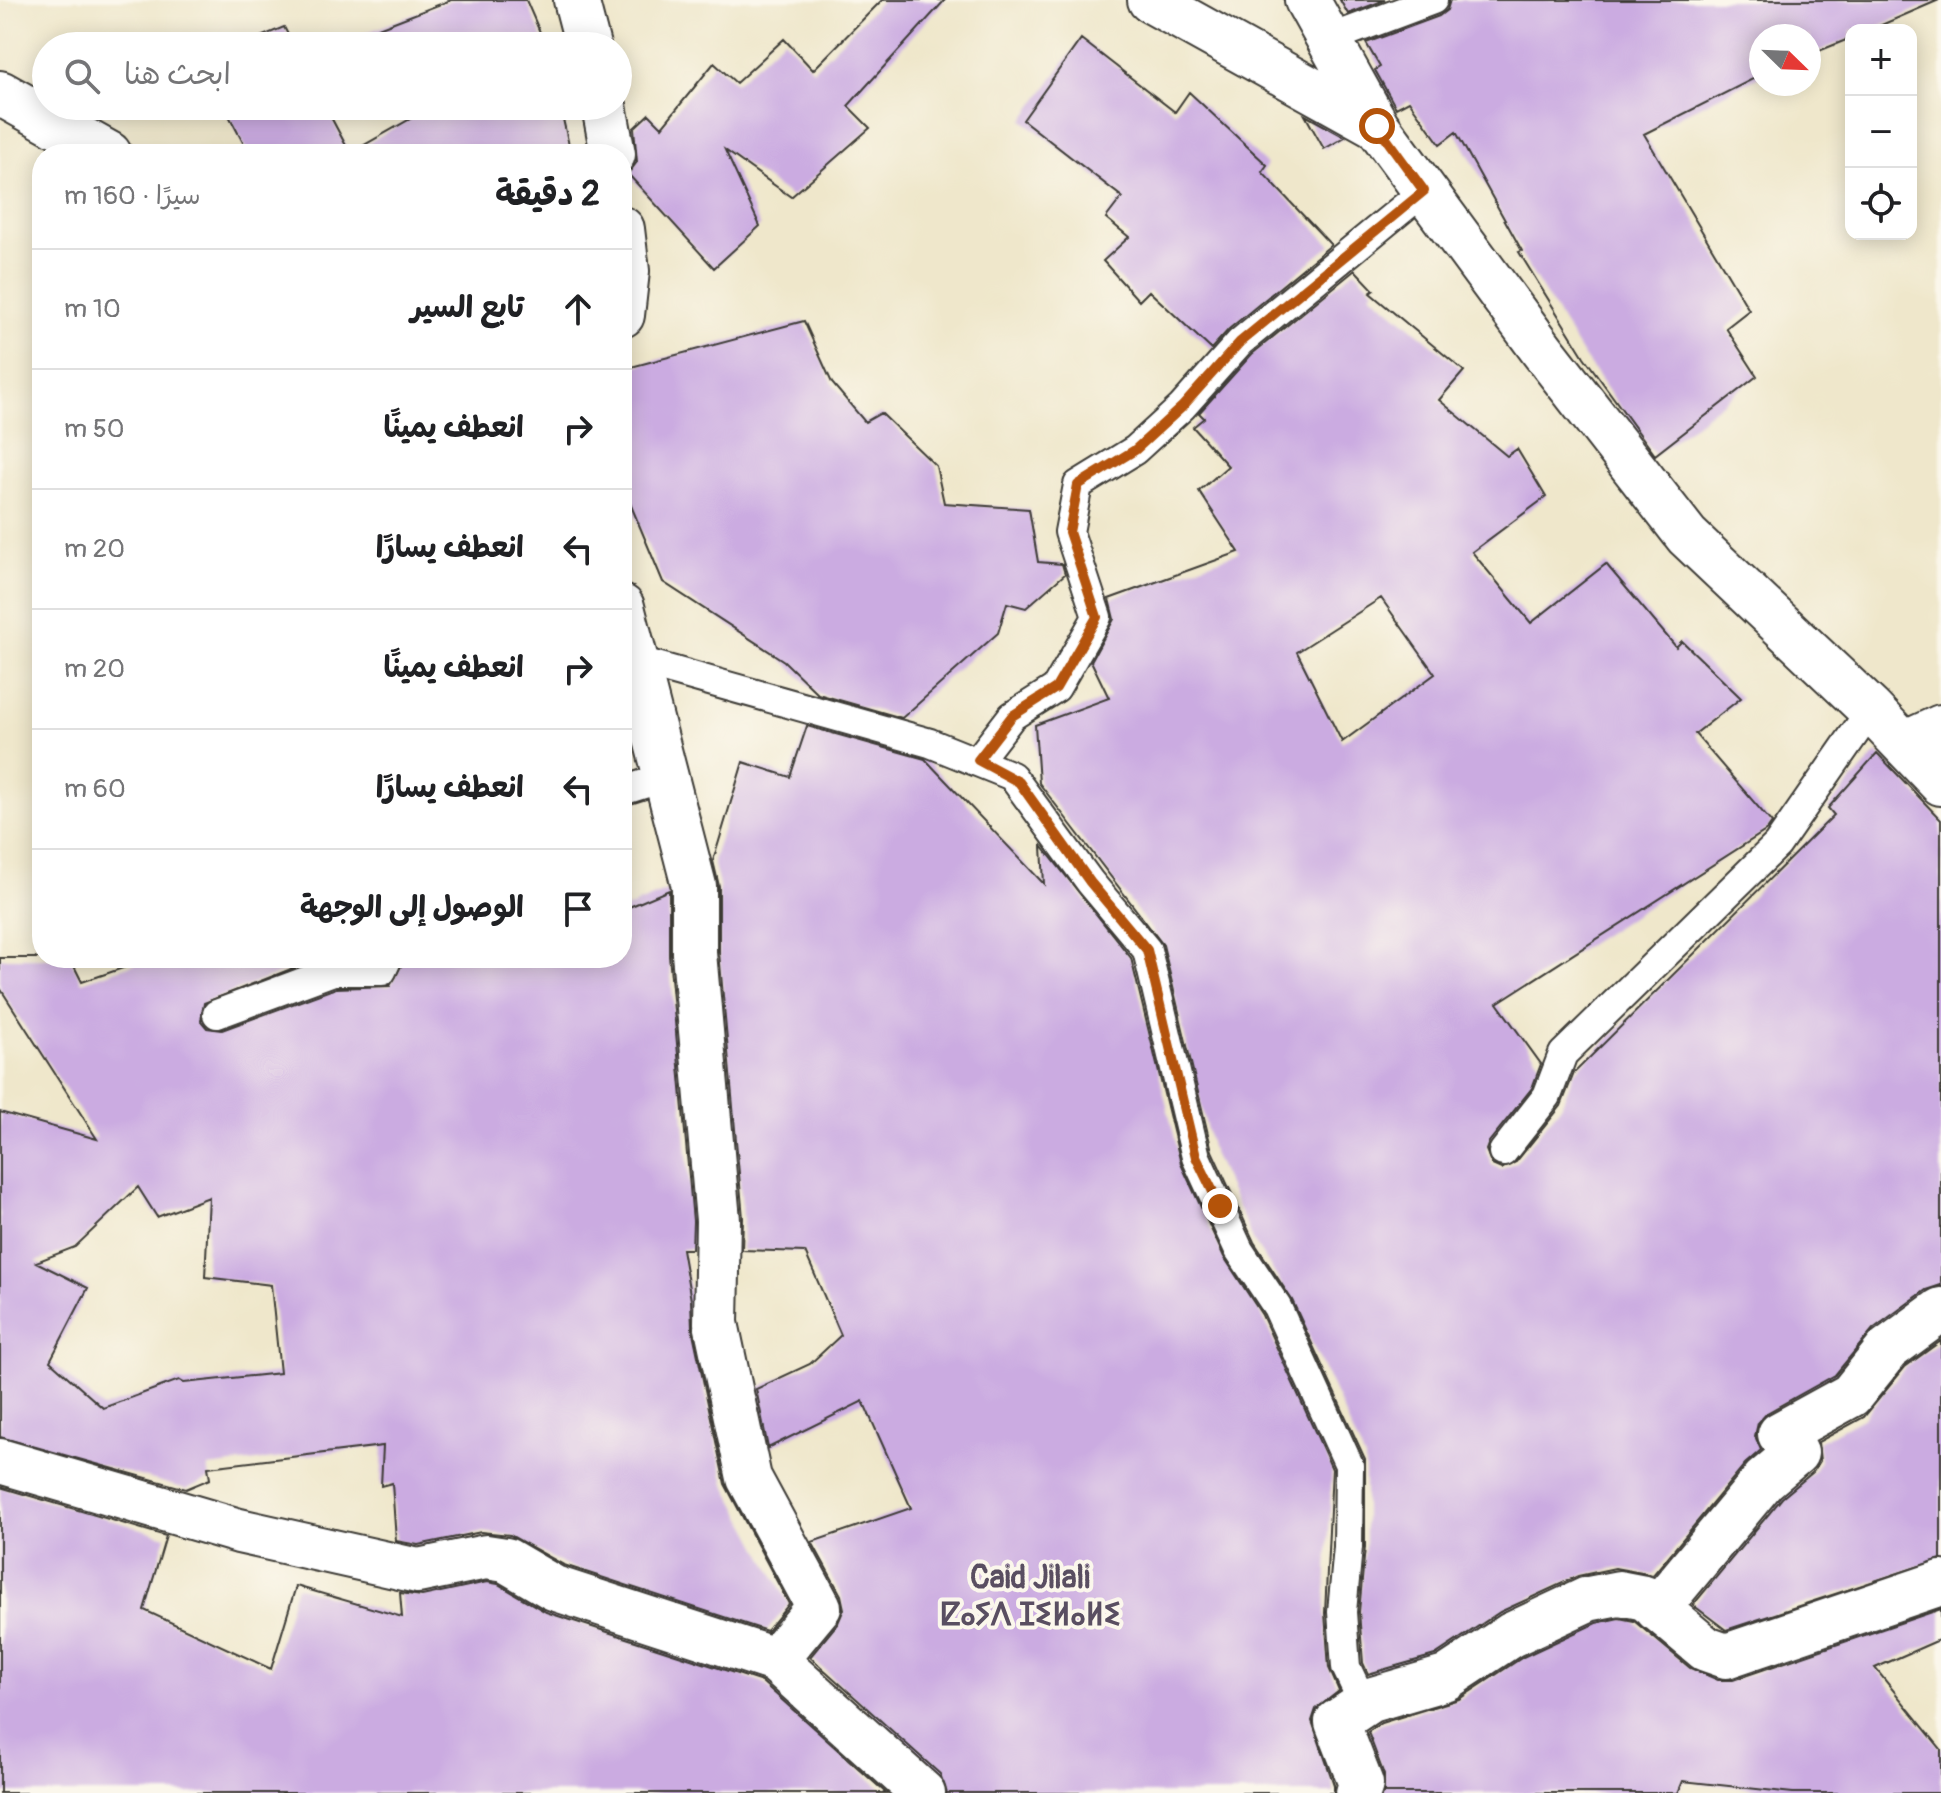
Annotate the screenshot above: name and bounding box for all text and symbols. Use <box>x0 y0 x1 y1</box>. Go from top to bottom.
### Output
north arrow <box>1749 24 1821 96</box>
map controls <box>1845 24 1917 240</box>
button: + <box>1845 24 1917 96</box>
search box <box>32 32 632 120</box>
icon: search <box>60 54 104 98</box>
text: ابحث هنا <box>124 56 231 93</box>
button: − <box>1845 96 1917 168</box>
route start <box>1359 108 1395 144</box>
button: locate <box>1845 168 1917 240</box>
text: 2 دقيقة <box>495 173 600 216</box>
text: سيرًا · 160 m <box>64 180 201 212</box>
icon: ahead <box>556 287 600 331</box>
text: تابع السير <box>411 289 524 326</box>
text: 10 m <box>64 293 121 325</box>
icon: right <box>556 407 600 451</box>
text: انعطف يمينًا <box>384 409 524 446</box>
text: 50 m <box>64 413 125 445</box>
icon: left <box>556 527 600 571</box>
text: انعطف يسارًا <box>376 529 524 566</box>
text: 20 m <box>64 533 125 565</box>
icon: right <box>556 647 600 691</box>
text: انعطف يمينًا <box>384 649 524 686</box>
text: 20 m <box>64 653 125 685</box>
icon: left <box>556 767 600 811</box>
text: انعطف يسارًا <box>376 769 524 806</box>
text: 60 m <box>64 773 126 805</box>
icon: arrive <box>556 887 600 931</box>
text: الوصول إلى الوجهة <box>300 889 524 926</box>
route end <box>1202 1188 1238 1224</box>
district label: Caid Jilali ⵇⴰⵢⴷ ⵊⵉⵍⴰⵍⵉ <box>939 1558 1121 1635</box>

